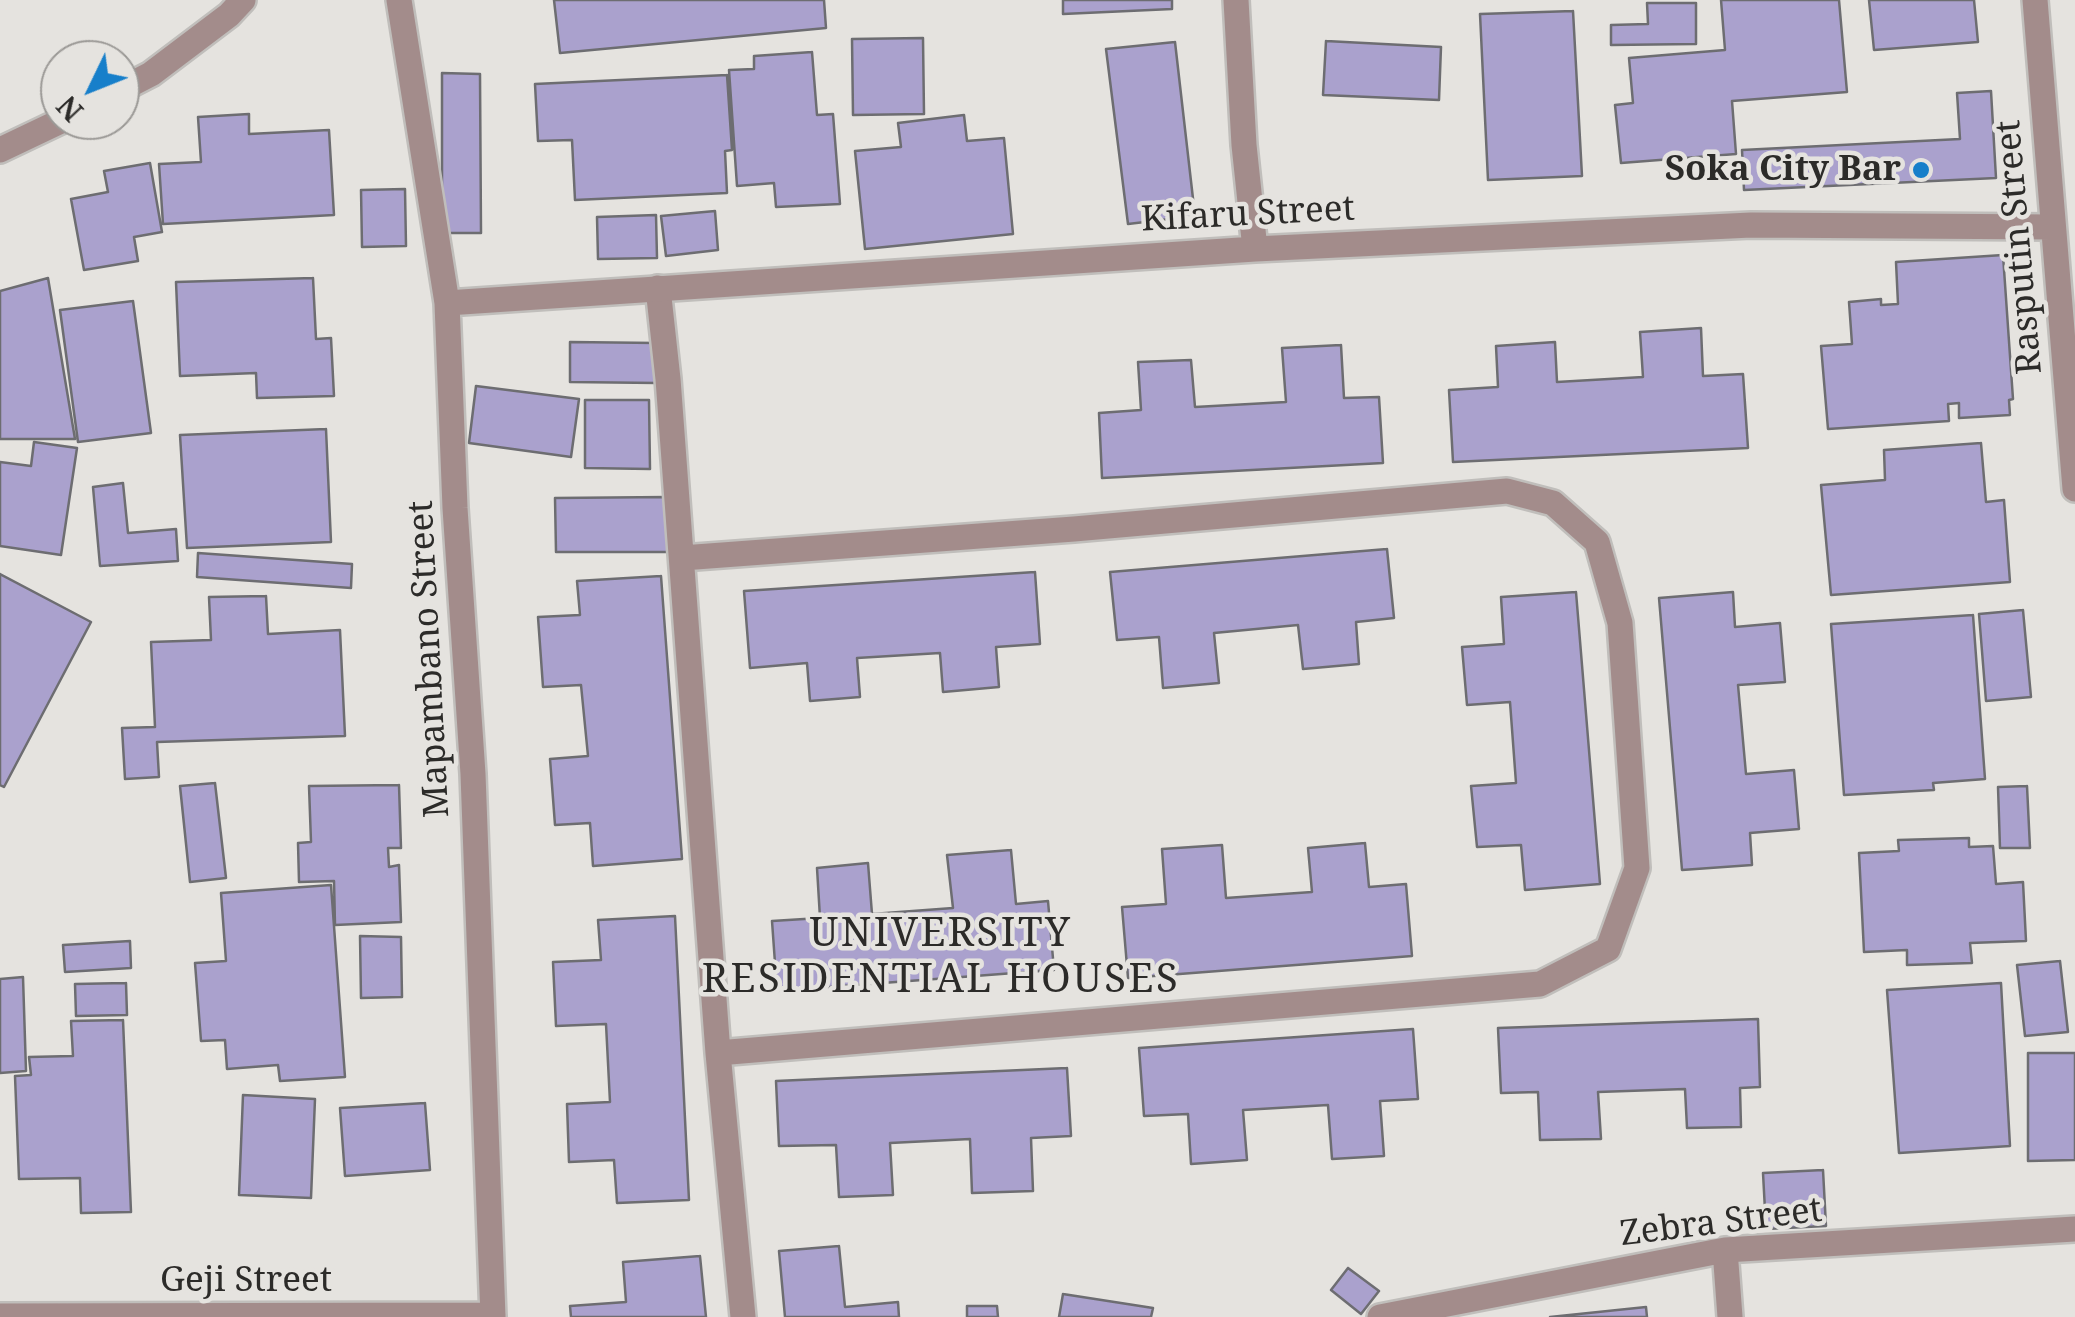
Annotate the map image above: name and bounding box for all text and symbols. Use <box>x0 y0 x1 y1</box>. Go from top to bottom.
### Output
north arrow <box>40 40 140 140</box>
text: N <box>48 88 91 130</box>
street label: Rasputin Street <box>1988 118 2052 376</box>
place label: Soka City Bar <box>1665 149 1901 191</box>
marker: Soka City Bar <box>1910 159 1932 181</box>
street label: Kifaru Street <box>1140 188 1356 242</box>
street label: Mapambano Street <box>401 499 459 819</box>
district label: UNIVERSITY RESIDENTIAL HOUSES <box>702 911 1180 1005</box>
street label: Zebra Street <box>1618 1190 1824 1256</box>
street label: Geji Street <box>160 1260 332 1302</box>

